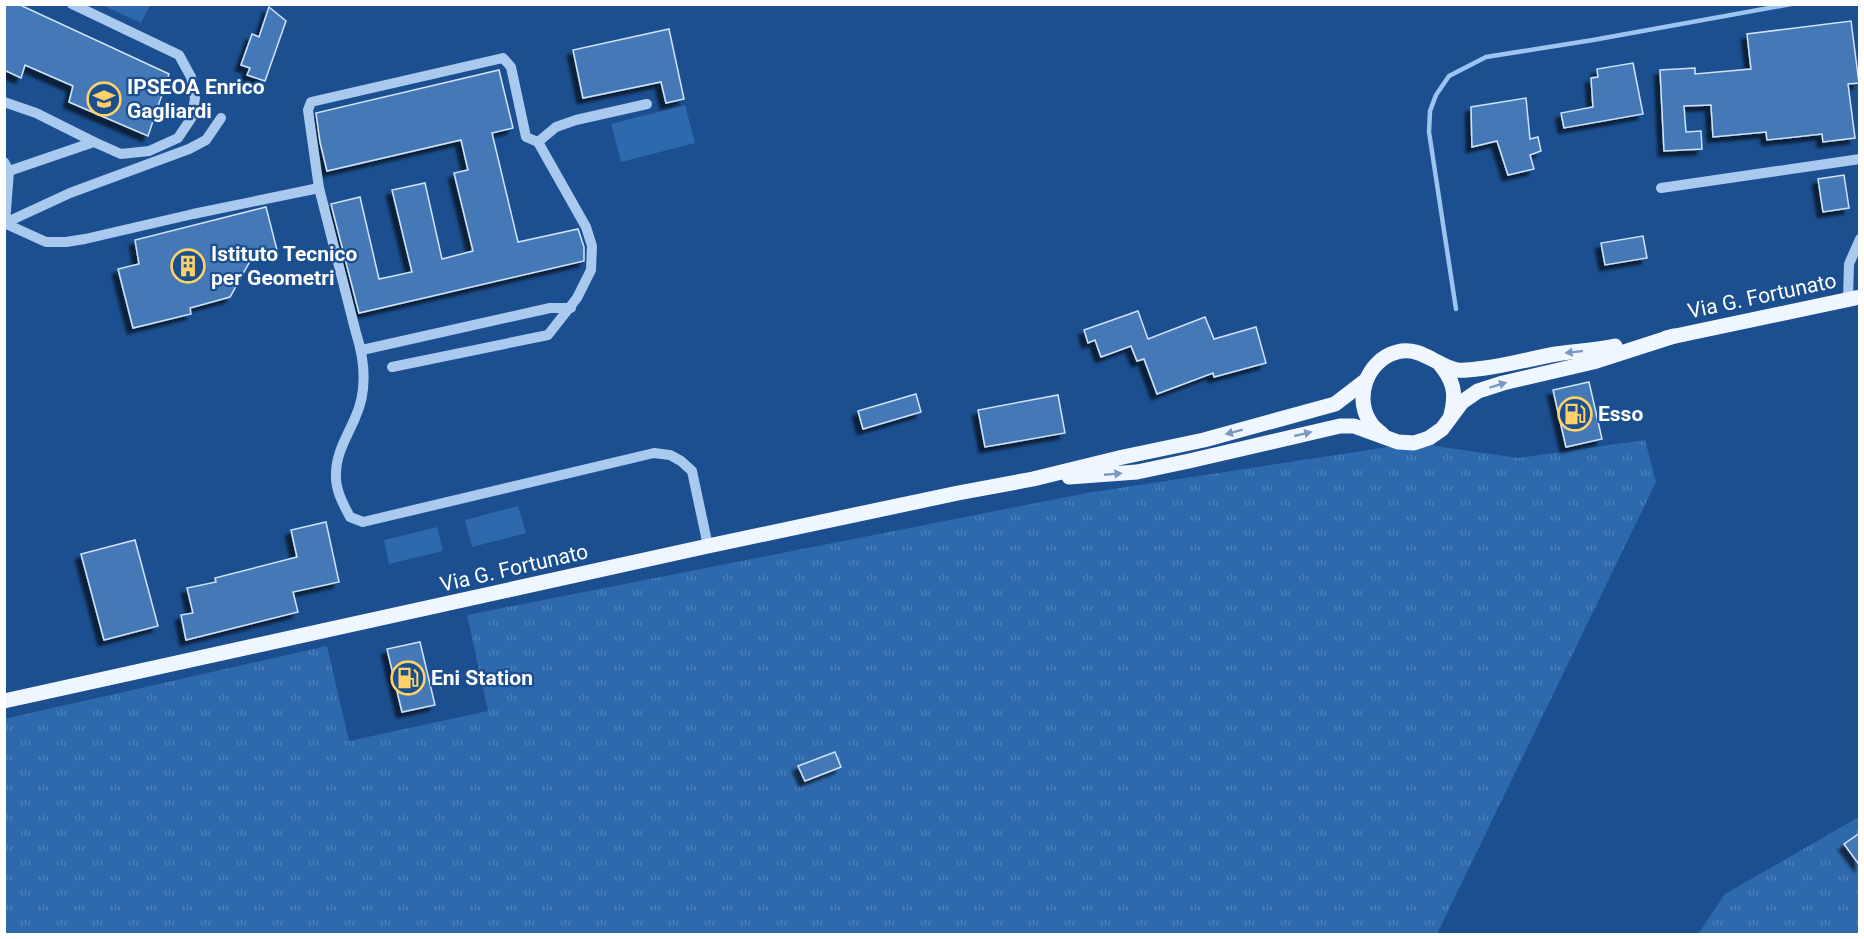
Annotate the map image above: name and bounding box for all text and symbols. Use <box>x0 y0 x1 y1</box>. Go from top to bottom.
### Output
place label: IPSEOA Enrico Gagliardi <box>127 75 265 123</box>
school or university icon: IPSEOA Enrico Gagliardi <box>86 81 122 117</box>
place label: Istituto Tecnico per Geometri <box>211 242 357 290</box>
building icon: Istituto Tecnico per Geometri <box>170 248 206 284</box>
street label: Via G. Fortunato <box>1686 269 1838 323</box>
one-way arrow <box>1565 347 1584 357</box>
one-way arrow <box>1489 380 1507 389</box>
fuel station icon: Esso <box>1557 396 1593 432</box>
place label: Esso <box>1598 402 1643 426</box>
one-way arrow <box>1225 427 1243 437</box>
one-way arrow <box>1294 429 1313 439</box>
one-way arrow <box>1103 469 1122 479</box>
street label: Via G. Fortunato <box>438 539 590 597</box>
fuel station icon: Eni Station <box>390 660 426 696</box>
place label: Eni Station <box>431 666 533 690</box>

